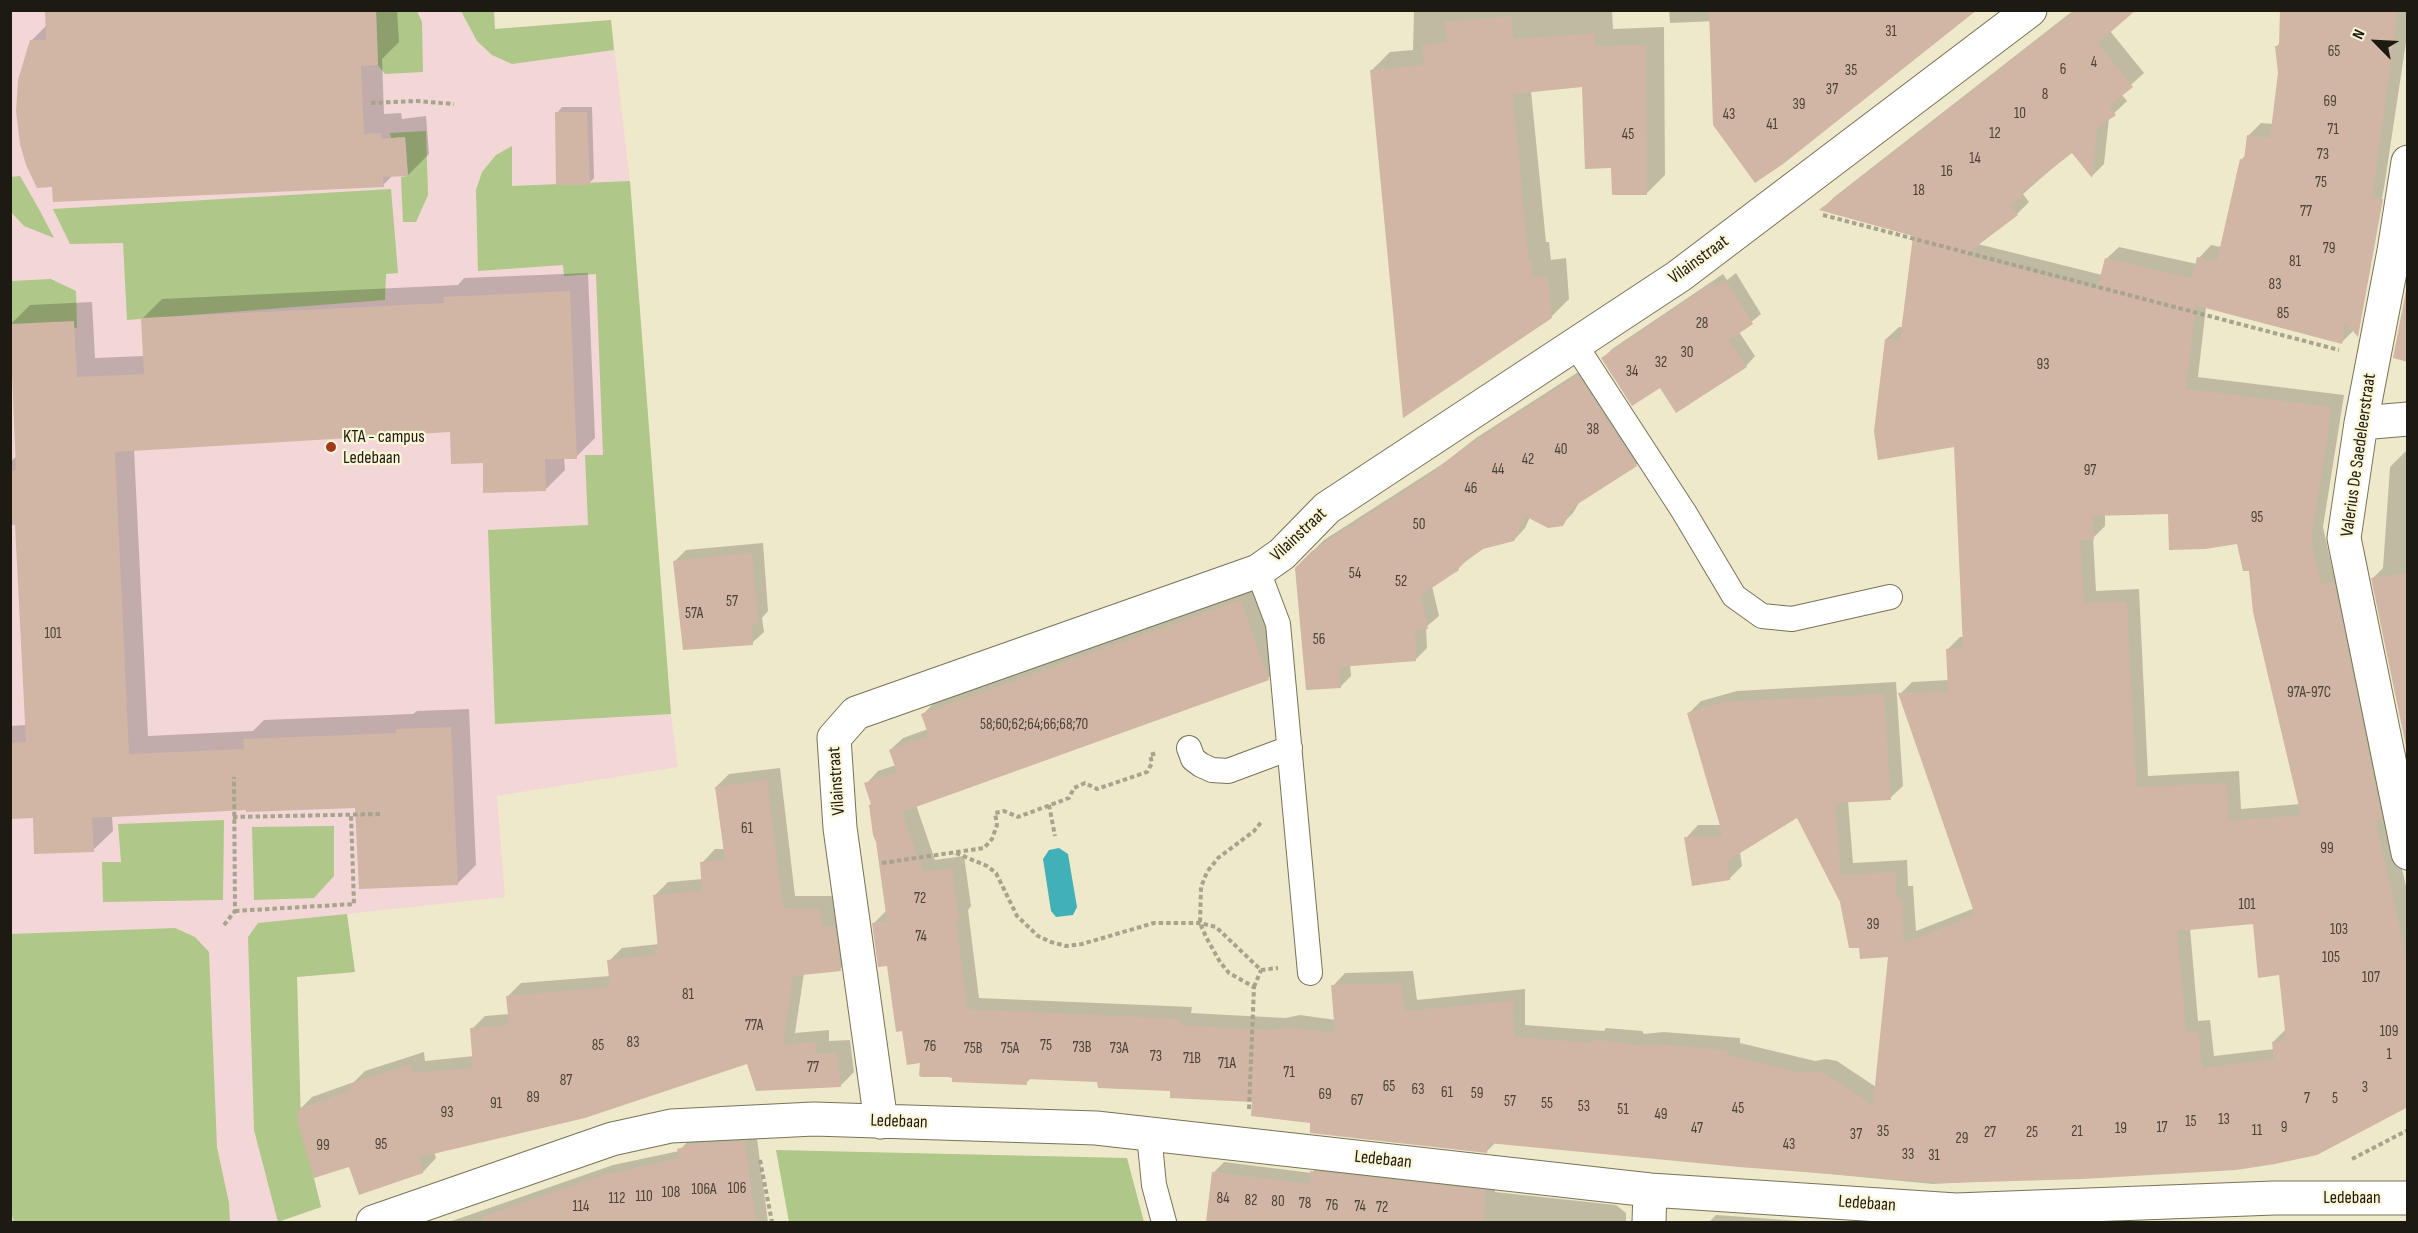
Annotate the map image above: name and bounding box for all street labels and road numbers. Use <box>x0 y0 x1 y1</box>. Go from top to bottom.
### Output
street label: Vilainstraat <box>1665 231 1733 289</box>
street label: Valerius De Saedeleerstraat <box>2337 372 2381 538</box>
street label: Vilainstraat <box>1266 504 1332 566</box>
street label: Vilainstraat <box>824 746 850 816</box>
street label: Ledebaan <box>870 1110 928 1134</box>
street label: Ledebaan <box>1353 1146 1413 1174</box>
street label: Ledebaan <box>2323 1187 2381 1209</box>
street label: Ledebaan <box>1838 1191 1896 1217</box>

